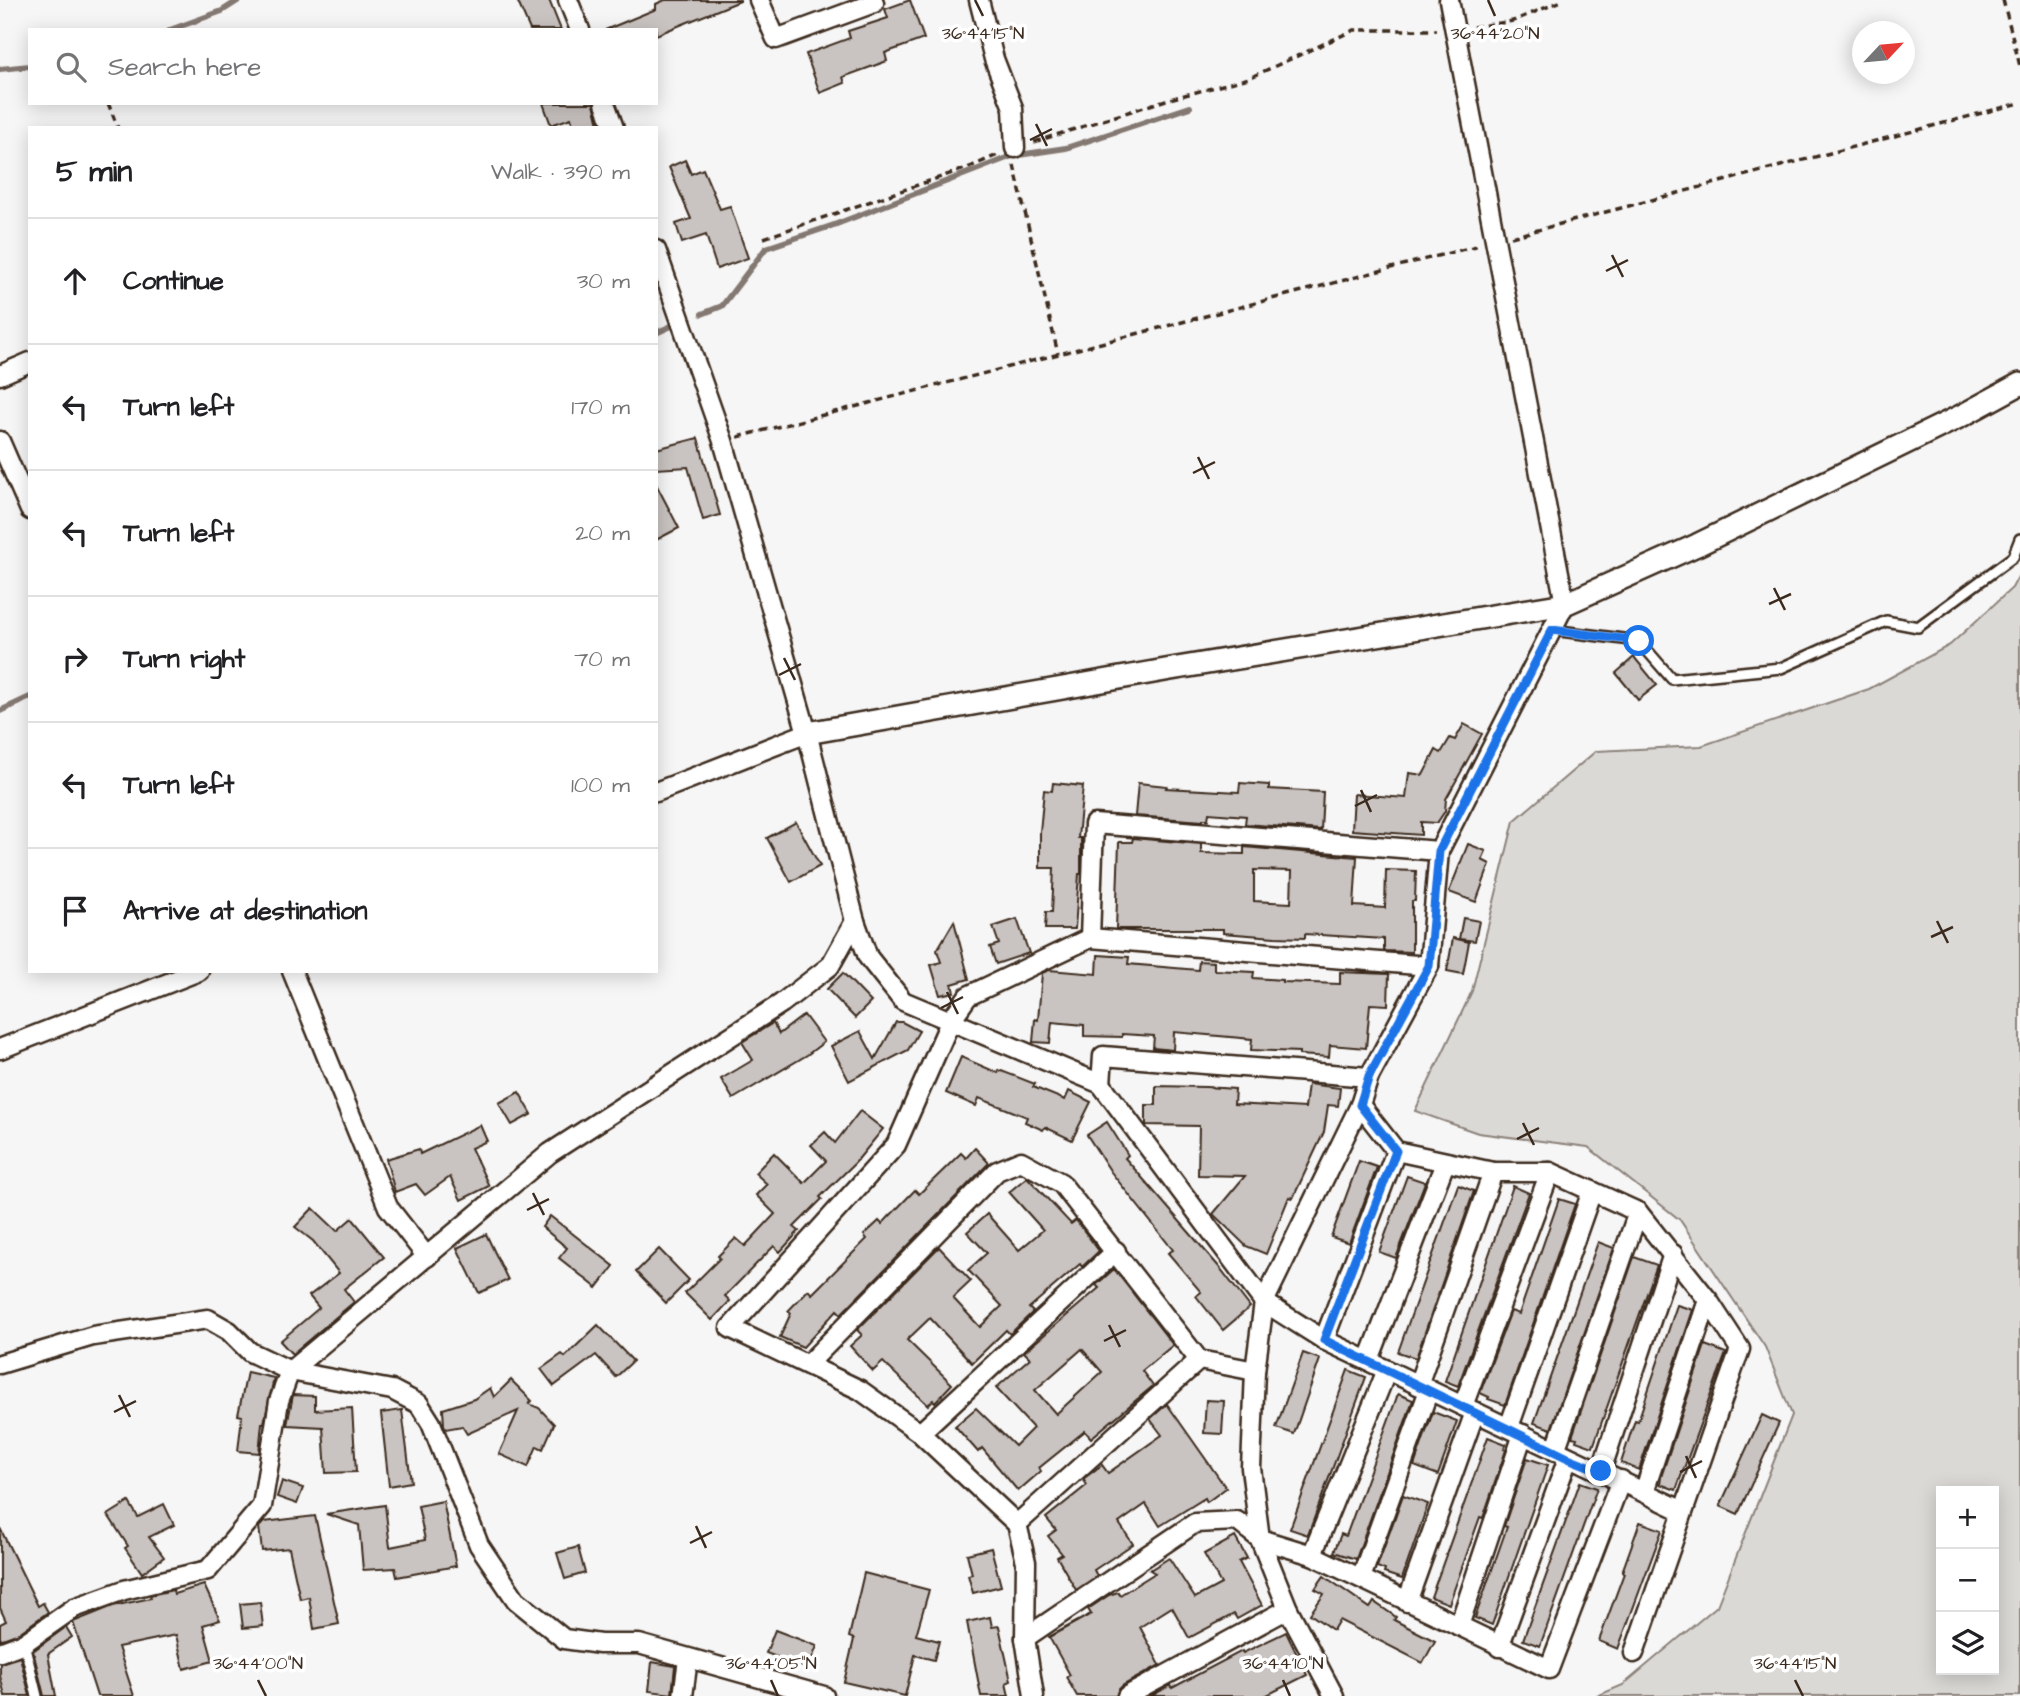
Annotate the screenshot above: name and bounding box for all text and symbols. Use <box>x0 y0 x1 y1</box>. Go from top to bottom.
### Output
text: 36°44'15"N <box>942 21 1024 46</box>
text: 36°44'20"N <box>1450 21 1540 46</box>
north arrow <box>1852 21 1915 84</box>
search box <box>28 28 658 105</box>
icon: search <box>52 48 90 86</box>
text: Search here <box>108 49 261 85</box>
text: 5 min <box>56 151 132 193</box>
text: Walk · 390 m <box>491 156 630 188</box>
icon: ahead <box>56 262 94 300</box>
text: Continue <box>123 263 224 299</box>
text: 30 m <box>577 265 630 297</box>
icon: left <box>56 388 94 426</box>
text: Turn left <box>123 389 234 425</box>
text: 170 m <box>571 391 630 423</box>
icon: left <box>56 514 94 552</box>
text: Turn left <box>123 515 234 551</box>
text: 20 m <box>575 517 630 549</box>
route start <box>1623 625 1654 656</box>
icon: right <box>56 640 94 678</box>
text: Turn right <box>123 641 245 677</box>
text: 70 m <box>574 643 630 675</box>
icon: left <box>56 766 94 804</box>
text: Turn left <box>123 767 234 803</box>
text: 100 m <box>571 769 630 801</box>
icon: arrive <box>56 892 94 930</box>
text: Arrive at destination <box>123 893 368 929</box>
route end <box>1585 1455 1616 1486</box>
map controls <box>1936 1486 1999 1675</box>
button: + <box>1936 1486 1999 1549</box>
button: − <box>1936 1549 1999 1612</box>
button: layers <box>1936 1612 1999 1675</box>
text: 36°44'00"N <box>213 1651 303 1676</box>
text: 36°44'05"N <box>725 1651 817 1676</box>
text: 36°44'10"N <box>1242 1651 1324 1676</box>
text: 36°44'15"N <box>1754 1651 1836 1676</box>

